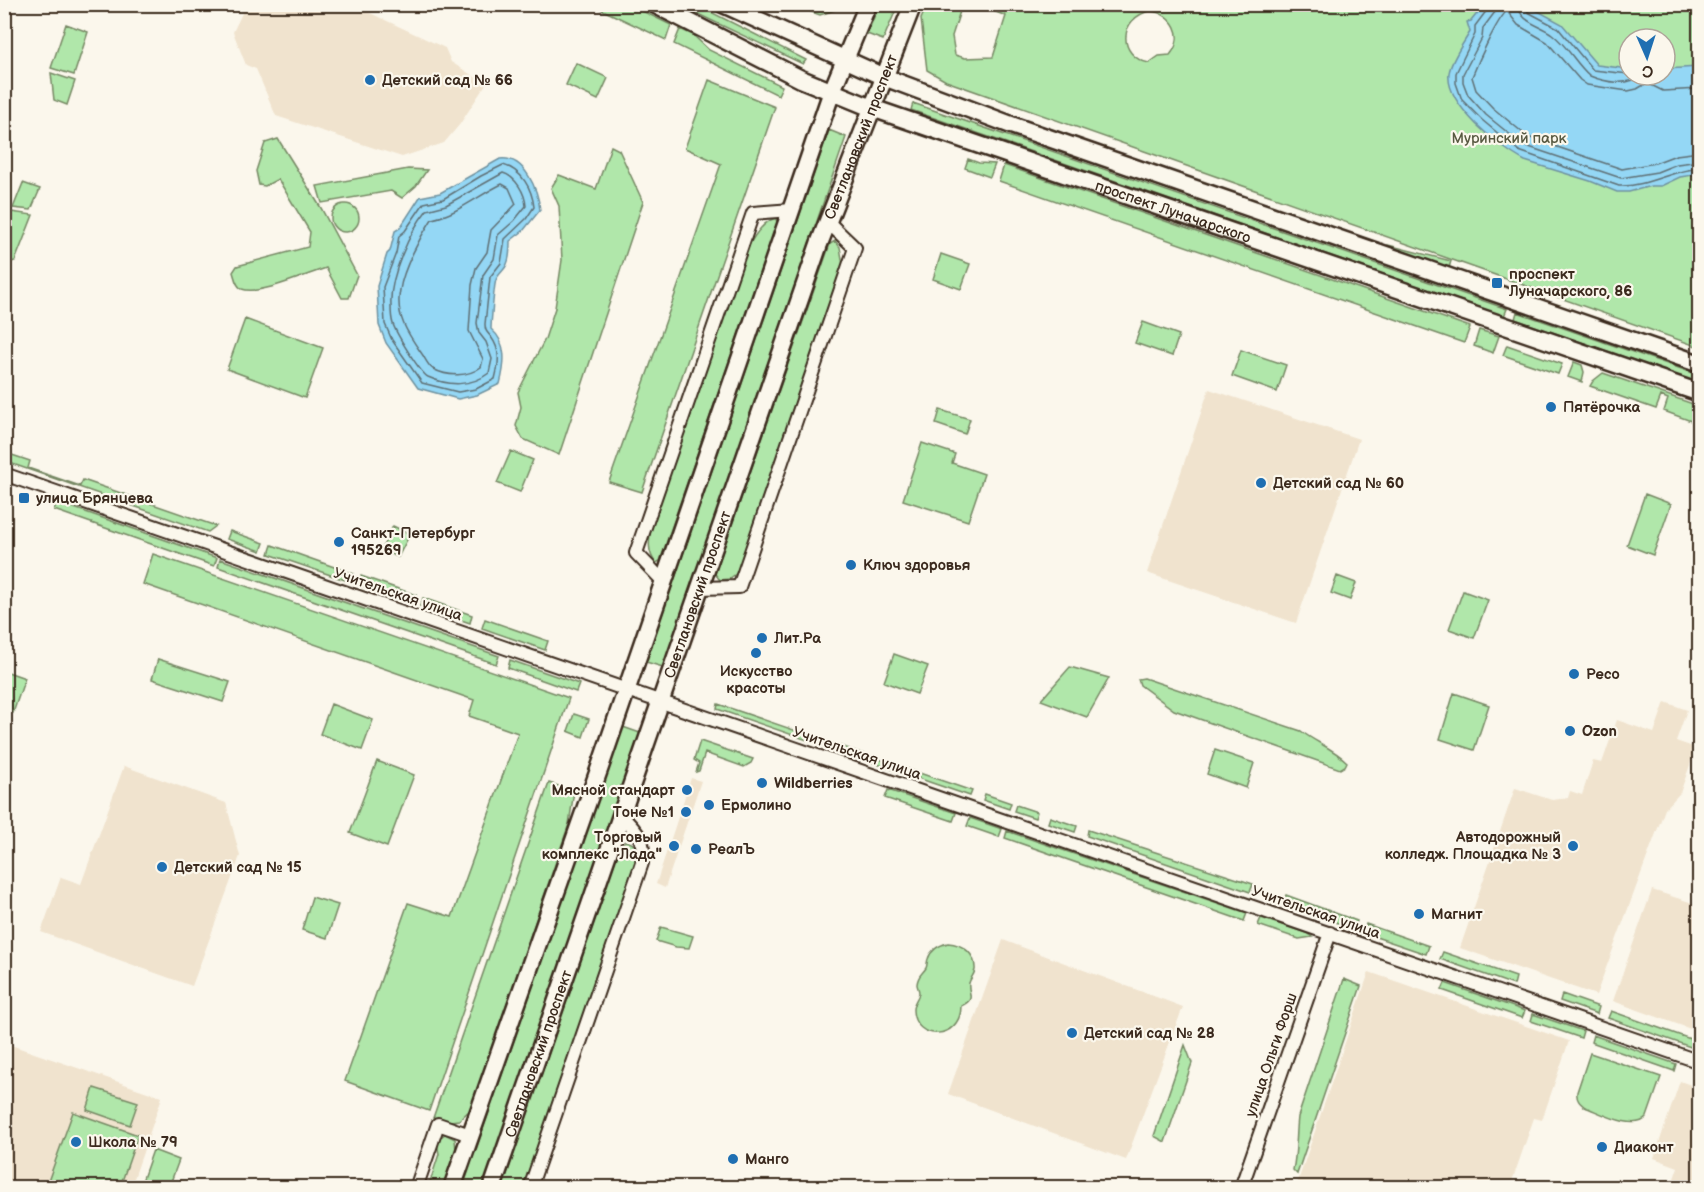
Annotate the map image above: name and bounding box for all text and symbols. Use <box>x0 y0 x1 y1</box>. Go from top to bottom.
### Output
north arrow <box>1617 27 1677 87</box>
street label: Светлановский проспект <box>821 52 902 222</box>
text: С <box>1642 61 1654 80</box>
place label: Детский сад № 66 <box>382 71 513 90</box>
marker: Детский сад № 66 <box>363 73 377 87</box>
park label: Муринский парк <box>1451 129 1567 148</box>
street label: проспект Луначарского <box>1092 176 1253 248</box>
place label: проспект Луначарского, 86 <box>1508 265 1632 301</box>
marker: проспект Луначарского, 86 <box>1490 276 1504 290</box>
place label: Пятёрочка <box>1563 398 1641 417</box>
marker: Пятёрочка <box>1544 400 1558 414</box>
place label: Детский сад № 60 <box>1273 474 1404 493</box>
marker: Детский сад № 60 <box>1254 476 1268 490</box>
place label: улица Брянцева <box>36 489 153 508</box>
marker: улица Брянцева <box>17 491 31 505</box>
street label: Светлановский проспект <box>660 509 736 681</box>
place label: Санкт-Петербург 195269 <box>351 524 475 560</box>
marker: Санкт-Петербург 195269 <box>332 535 346 549</box>
place label: Ключ здоровья <box>863 556 970 575</box>
marker: Ключ здоровья <box>844 558 858 572</box>
street label: Учительская улица <box>331 564 465 625</box>
place label: Лит.Ра <box>773 629 821 648</box>
marker: Лит.Ра <box>755 631 769 645</box>
marker: Искусство красоты <box>749 646 763 660</box>
place label: Искусство красоты <box>720 662 792 698</box>
place label: Ресо <box>1586 665 1620 684</box>
marker: Ресо <box>1567 667 1581 681</box>
place label: Ozon <box>1582 722 1617 741</box>
street label: Учительская улица <box>790 723 924 784</box>
marker: Ozon <box>1563 724 1577 738</box>
place label: Wildberries <box>774 774 853 793</box>
marker: Wildberries <box>755 776 769 790</box>
place label: Мясной стандарт <box>552 781 676 800</box>
marker: Мясной стандарт <box>680 783 694 797</box>
place label: Ермолино <box>721 796 792 815</box>
marker: Ермолино <box>702 798 716 812</box>
place label: Тоне №1 <box>613 803 674 822</box>
marker: Тоне №1 <box>679 805 693 819</box>
place label: Торговый комплекс "Лада" <box>542 828 662 864</box>
place label: Автодорожный колледж. Площадка № 3 <box>1385 828 1561 864</box>
marker: Торговый комплекс "Лада" <box>667 839 681 853</box>
marker: Автодорожный колледж. Площадка № 3 <box>1566 839 1580 853</box>
place label: РеалЪ <box>708 840 755 859</box>
marker: РеалЪ <box>689 842 703 856</box>
place label: Детский сад № 15 <box>174 858 302 877</box>
marker: Детский сад № 15 <box>155 860 169 874</box>
street label: Учительская улица <box>1249 882 1383 943</box>
place label: Магнит <box>1431 905 1483 924</box>
marker: Магнит <box>1412 907 1426 921</box>
street label: Светлановский проспект <box>501 968 577 1140</box>
street label: улица Ольги Форш <box>1241 991 1302 1120</box>
place label: Детский сад № 28 <box>1084 1024 1215 1043</box>
marker: Детский сад № 28 <box>1065 1026 1079 1040</box>
place label: Школа № 79 <box>88 1133 178 1152</box>
marker: Школа № 79 <box>69 1135 83 1149</box>
place label: Диаконт <box>1614 1138 1674 1157</box>
marker: Диаконт <box>1595 1140 1609 1154</box>
place label: Манго <box>745 1150 789 1169</box>
marker: Манго <box>726 1152 740 1166</box>

